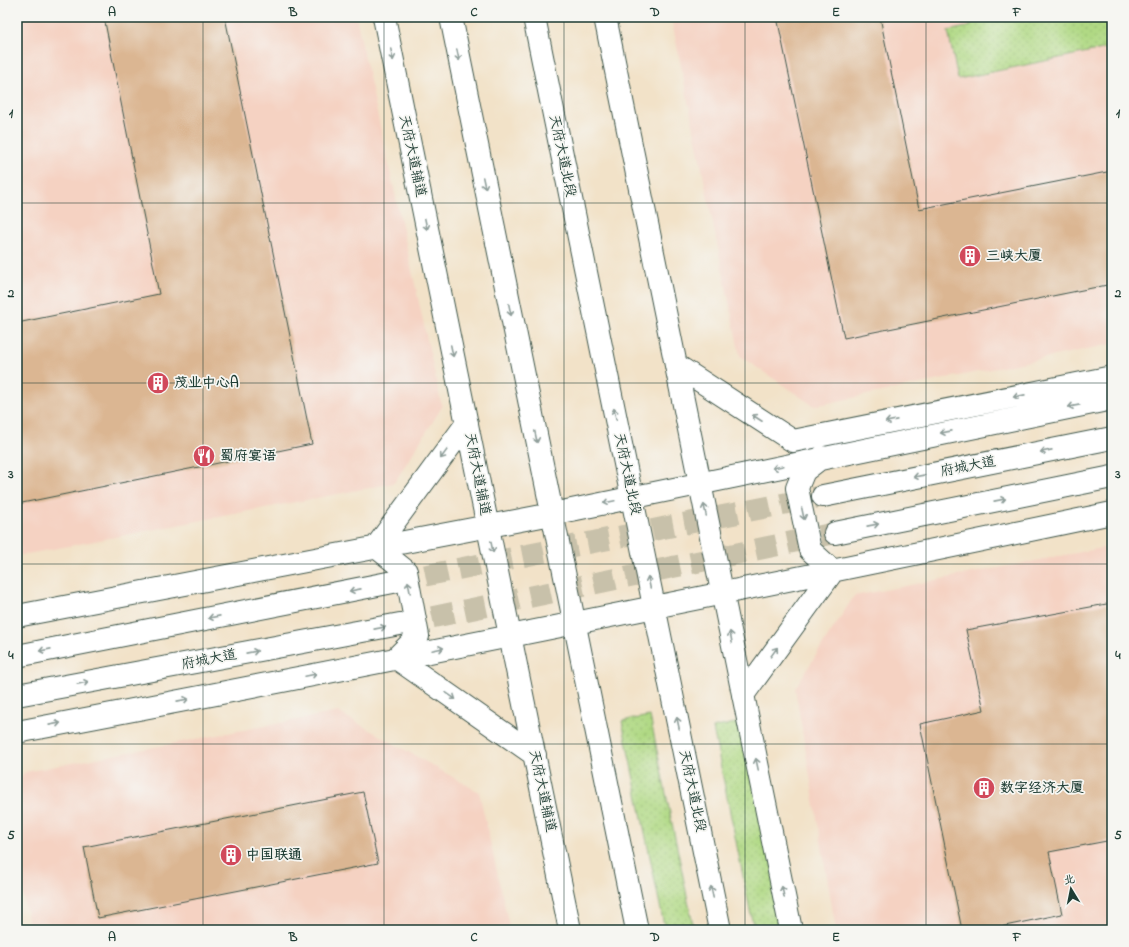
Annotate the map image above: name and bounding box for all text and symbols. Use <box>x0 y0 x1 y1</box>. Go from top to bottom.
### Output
text: A <box>108 3 116 22</box>
text: B <box>288 3 298 22</box>
text: C <box>470 3 478 22</box>
text: D <box>649 3 660 22</box>
text: E <box>832 3 840 22</box>
text: F <box>1012 3 1022 22</box>
one-way arrow <box>388 48 396 61</box>
one-way arrow <box>455 48 463 61</box>
text: 1 <box>9 104 14 123</box>
text: 1 <box>1116 104 1121 123</box>
street label: 天府大道辅道 <box>393 113 431 199</box>
street label: 天府大道北段 <box>543 113 581 199</box>
one-way arrow <box>481 176 489 189</box>
one-way arrow <box>422 217 430 230</box>
building icon: 三峡大厦 <box>957 243 983 269</box>
place label: 三峡大厦 <box>986 246 1042 267</box>
text: 2 <box>7 284 15 303</box>
text: 2 <box>1114 284 1122 303</box>
one-way arrow <box>507 303 515 316</box>
one-way arrow <box>448 344 456 357</box>
building icon: 茂业中心A <box>145 370 171 396</box>
place label: 茂业中心A <box>174 373 239 394</box>
one-way arrow <box>1013 392 1026 400</box>
one-way arrow <box>1068 403 1081 411</box>
one-way arrow <box>610 408 618 421</box>
one-way arrow <box>751 414 762 422</box>
one-way arrow <box>885 418 898 426</box>
one-way arrow <box>940 429 953 437</box>
one-way arrow <box>533 430 541 443</box>
street label: 天府大道辅道 <box>459 431 495 517</box>
street label: 天府大道北段 <box>608 431 646 517</box>
restaurant icon: 蜀府宴语 <box>191 443 217 469</box>
place label: 蜀府宴语 <box>220 446 276 467</box>
one-way arrow <box>1040 447 1053 455</box>
one-way arrow <box>439 448 448 459</box>
street label: 府城大道 <box>939 451 997 483</box>
one-way arrow <box>772 463 785 471</box>
text: 3 <box>7 465 14 484</box>
text: 3 <box>1114 465 1121 484</box>
one-way arrow <box>913 473 926 481</box>
one-way arrow <box>993 495 1006 503</box>
one-way arrow <box>603 498 616 506</box>
one-way arrow <box>701 504 709 517</box>
one-way arrow <box>799 507 807 520</box>
one-way arrow <box>866 521 879 529</box>
one-way arrow <box>488 540 496 553</box>
one-way arrow <box>645 576 653 589</box>
one-way arrow <box>405 581 413 594</box>
one-way arrow <box>349 586 362 594</box>
one-way arrow <box>208 614 221 622</box>
one-way arrow <box>373 624 386 632</box>
one-way arrow <box>727 631 735 644</box>
street label: 府城大道 <box>180 644 238 676</box>
one-way arrow <box>431 645 444 653</box>
text: 4 <box>7 646 14 665</box>
text: 4 <box>1114 646 1121 665</box>
one-way arrow <box>39 647 52 655</box>
one-way arrow <box>245 647 258 655</box>
one-way arrow <box>770 647 778 658</box>
one-way arrow <box>304 671 317 679</box>
one-way arrow <box>76 679 89 687</box>
one-way arrow <box>445 692 456 700</box>
one-way arrow <box>176 696 189 704</box>
one-way arrow <box>673 717 681 730</box>
one-way arrow <box>48 720 61 728</box>
street label: 天府大道辅道 <box>523 748 561 834</box>
street label: 天府大道北段 <box>673 748 711 834</box>
one-way arrow <box>753 758 761 771</box>
building icon: 数字经济大厦 <box>971 775 997 801</box>
place label: 数字经济大厦 <box>1000 778 1084 799</box>
text: 5 <box>7 826 15 845</box>
text: 5 <box>1114 826 1122 845</box>
building icon: 中国联通 <box>218 842 244 868</box>
place label: 中国联通 <box>246 845 302 866</box>
north arrow <box>1051 869 1091 909</box>
text: 北 <box>1063 871 1076 889</box>
one-way arrow <box>708 886 716 899</box>
one-way arrow <box>779 886 787 899</box>
text: A <box>108 928 116 947</box>
text: B <box>288 928 298 947</box>
text: C <box>470 928 478 947</box>
text: D <box>649 928 660 947</box>
text: E <box>832 928 840 947</box>
text: F <box>1012 928 1022 947</box>

